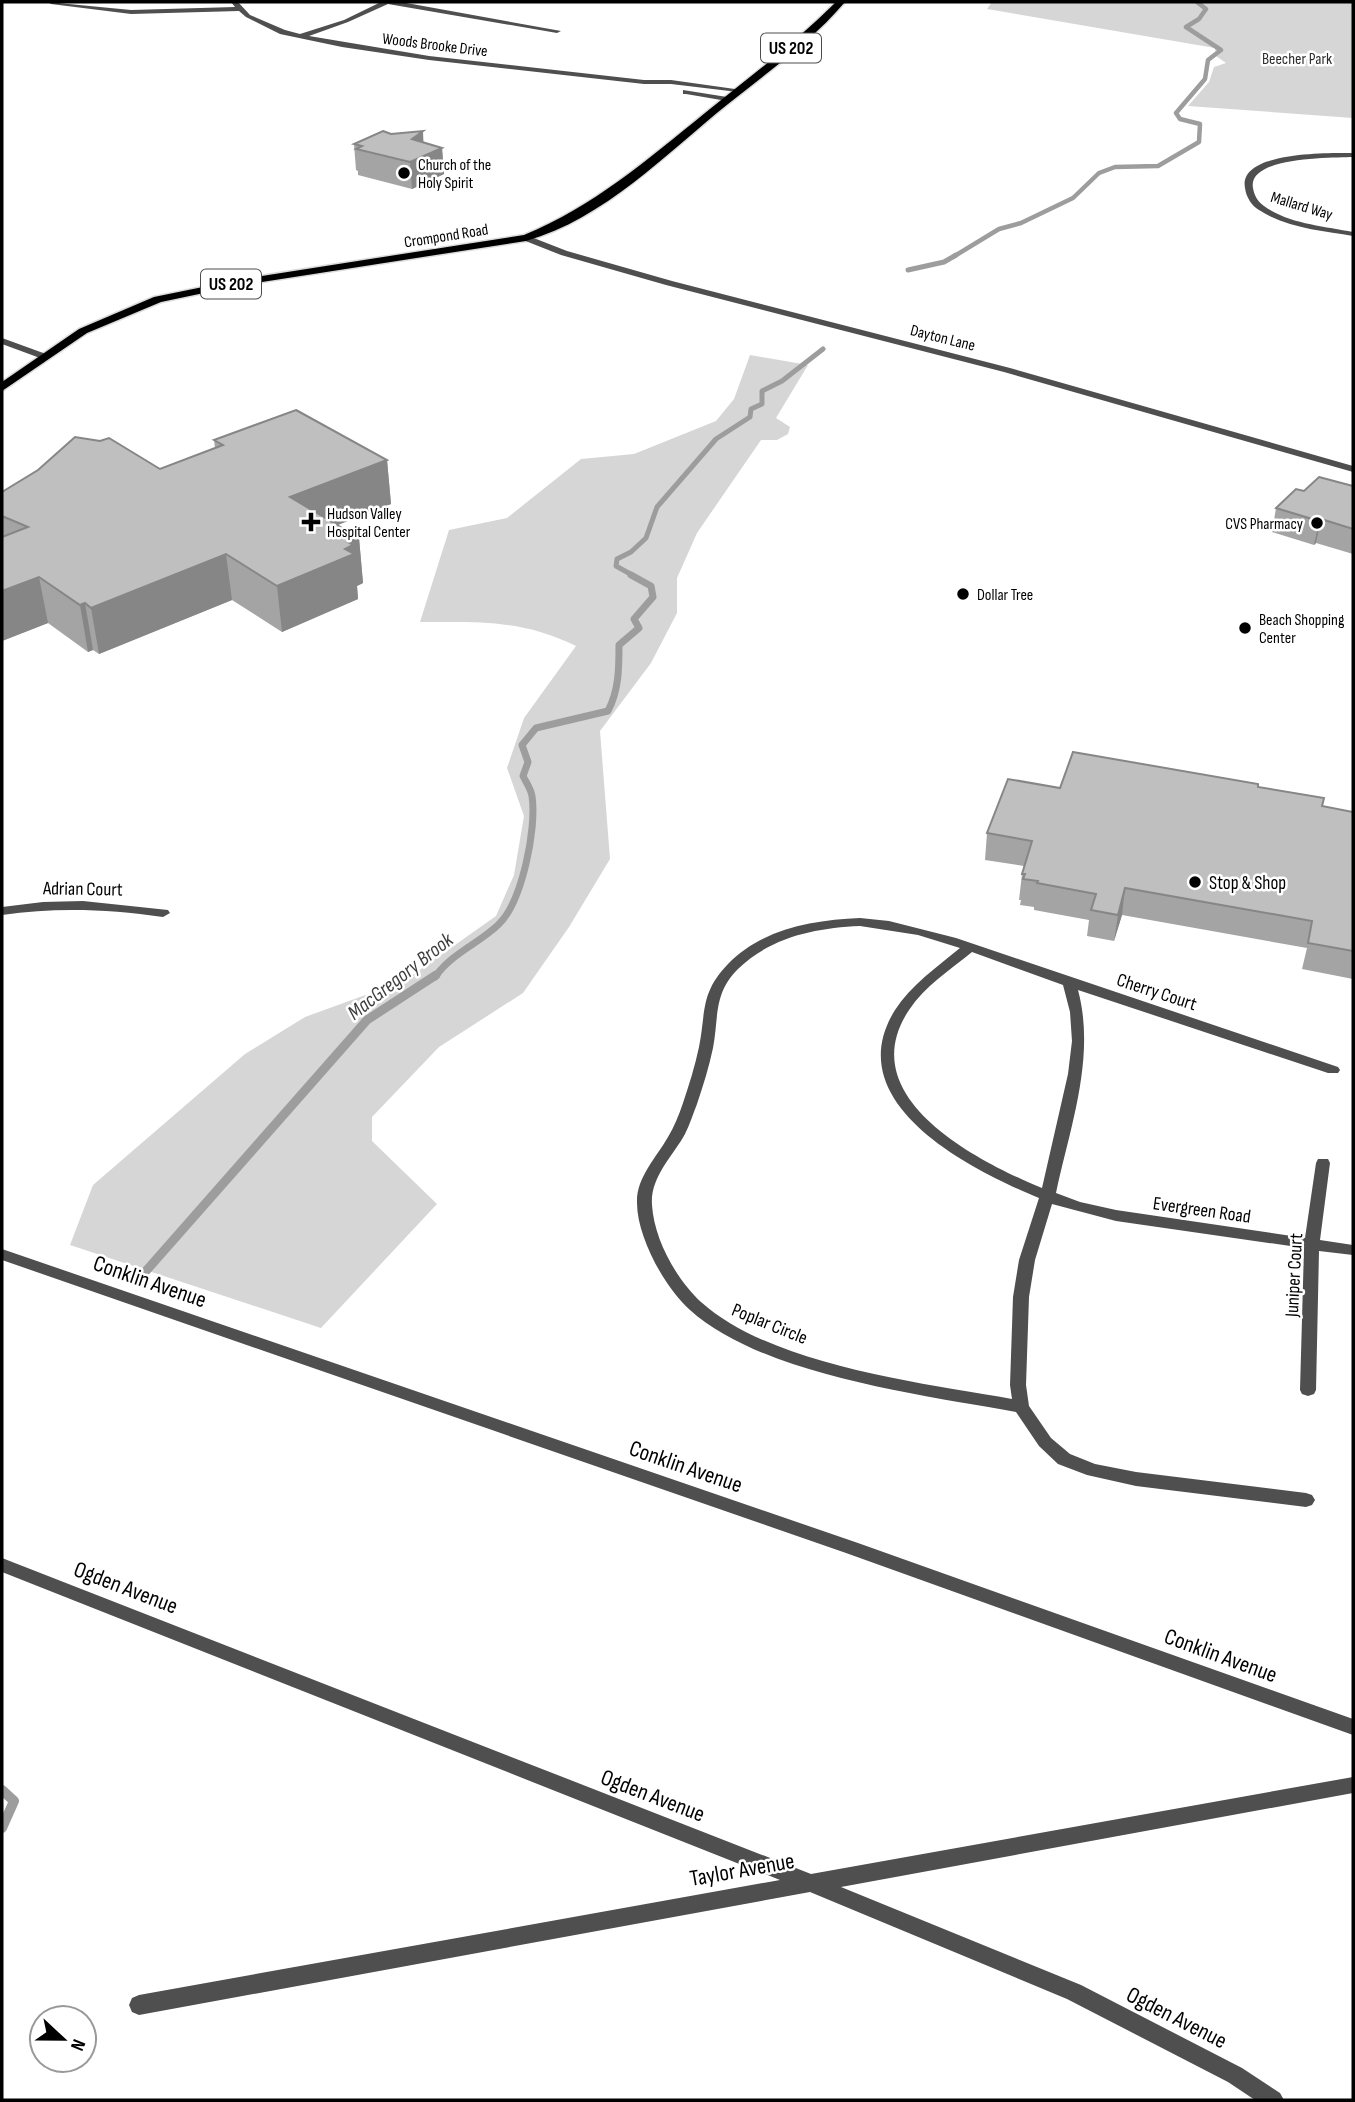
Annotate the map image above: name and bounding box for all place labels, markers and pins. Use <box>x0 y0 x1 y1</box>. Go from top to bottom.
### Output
place label: Church of the Holy Spirit <box>418 156 491 193</box>
marker: Church of the Holy Spirit <box>396 165 412 181</box>
place label: Hudson Valley Hospital Center <box>327 505 411 542</box>
marker: Hudson Valley Hospital Center <box>301 512 321 532</box>
place label: CVS Pharmacy <box>1225 515 1303 534</box>
marker: CVS Pharmacy <box>1309 515 1325 531</box>
marker: Dollar Tree <box>955 586 971 602</box>
place label: Dollar Tree <box>977 586 1033 605</box>
place label: Beach Shopping Center <box>1259 611 1344 648</box>
marker: Beach Shopping Center <box>1237 620 1253 636</box>
place label: Stop & Shop <box>1209 872 1286 895</box>
marker: Stop & Shop <box>1187 874 1203 890</box>

